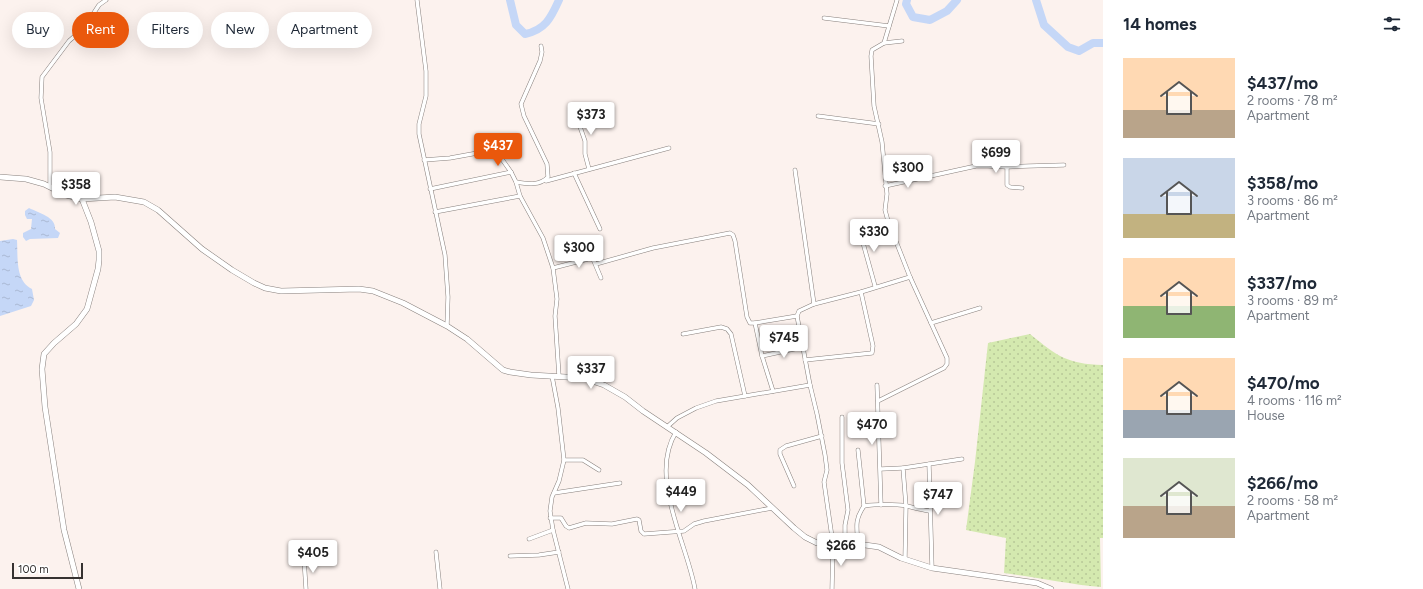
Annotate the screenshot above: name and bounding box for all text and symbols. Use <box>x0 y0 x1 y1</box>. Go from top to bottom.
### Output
chip: Buy <box>12 12 64 48</box>
chip: Rent <box>72 12 129 48</box>
chip: Filters <box>137 12 203 48</box>
chip: New <box>211 12 269 48</box>
chip: Apartment <box>277 12 372 48</box>
icon: filters <box>1381 13 1403 35</box>
text: 14 homes <box>1123 14 1197 34</box>
text: $437/mo <box>1247 73 1318 93</box>
icon: home <box>1155 74 1203 122</box>
text: 2 rooms · 78 m² <box>1247 93 1338 108</box>
pin: $373 <box>567 102 615 136</box>
text: $373 <box>577 107 605 122</box>
text: Apartment <box>1247 108 1310 123</box>
pin: $437 <box>474 133 522 167</box>
text: $437 <box>483 138 513 153</box>
pin: $699 <box>972 140 1020 174</box>
text: $699 <box>981 145 1011 160</box>
pin: $300 <box>884 155 932 189</box>
text: $300 <box>892 160 924 175</box>
pin: $358 <box>52 172 100 206</box>
text: $358/mo <box>1247 173 1318 193</box>
icon: home <box>1155 174 1203 222</box>
text: $358 <box>61 177 91 192</box>
text: 3 rooms · 86 m² <box>1247 193 1338 208</box>
text: Apartment <box>1247 208 1310 223</box>
pin: $330 <box>850 219 898 253</box>
text: $330 <box>859 224 889 239</box>
pin: $300 <box>555 235 603 269</box>
text: $300 <box>563 240 595 255</box>
text: $337/mo <box>1247 273 1317 293</box>
icon: home <box>1155 274 1203 322</box>
text: 3 rooms · 89 m² <box>1247 293 1338 308</box>
text: Apartment <box>1247 308 1310 323</box>
pin: $745 <box>760 325 808 359</box>
text: $745 <box>769 330 799 345</box>
pin: $337 <box>567 356 615 390</box>
text: $337 <box>577 361 605 376</box>
text: $470/mo <box>1247 373 1320 393</box>
icon: home <box>1155 374 1203 422</box>
text: 4 rooms · 116 m² <box>1247 393 1342 408</box>
text: House <box>1247 408 1285 423</box>
pin: $470 <box>848 412 896 446</box>
text: $470 <box>856 417 888 432</box>
text: $266/mo <box>1247 473 1318 493</box>
icon: home <box>1155 474 1203 522</box>
pin: $449 <box>657 479 705 513</box>
pin: $747 <box>914 482 962 516</box>
text: $449 <box>665 484 697 499</box>
text: $747 <box>923 487 953 502</box>
text: 2 rooms · 58 m² <box>1247 493 1338 508</box>
text: Apartment <box>1247 508 1310 523</box>
pin: $266 <box>817 533 865 567</box>
text: $266 <box>826 538 856 553</box>
pin: $405 <box>289 540 337 574</box>
text: $405 <box>297 545 329 560</box>
scale bar <box>12 561 83 580</box>
text: 100 m <box>18 563 49 576</box>

